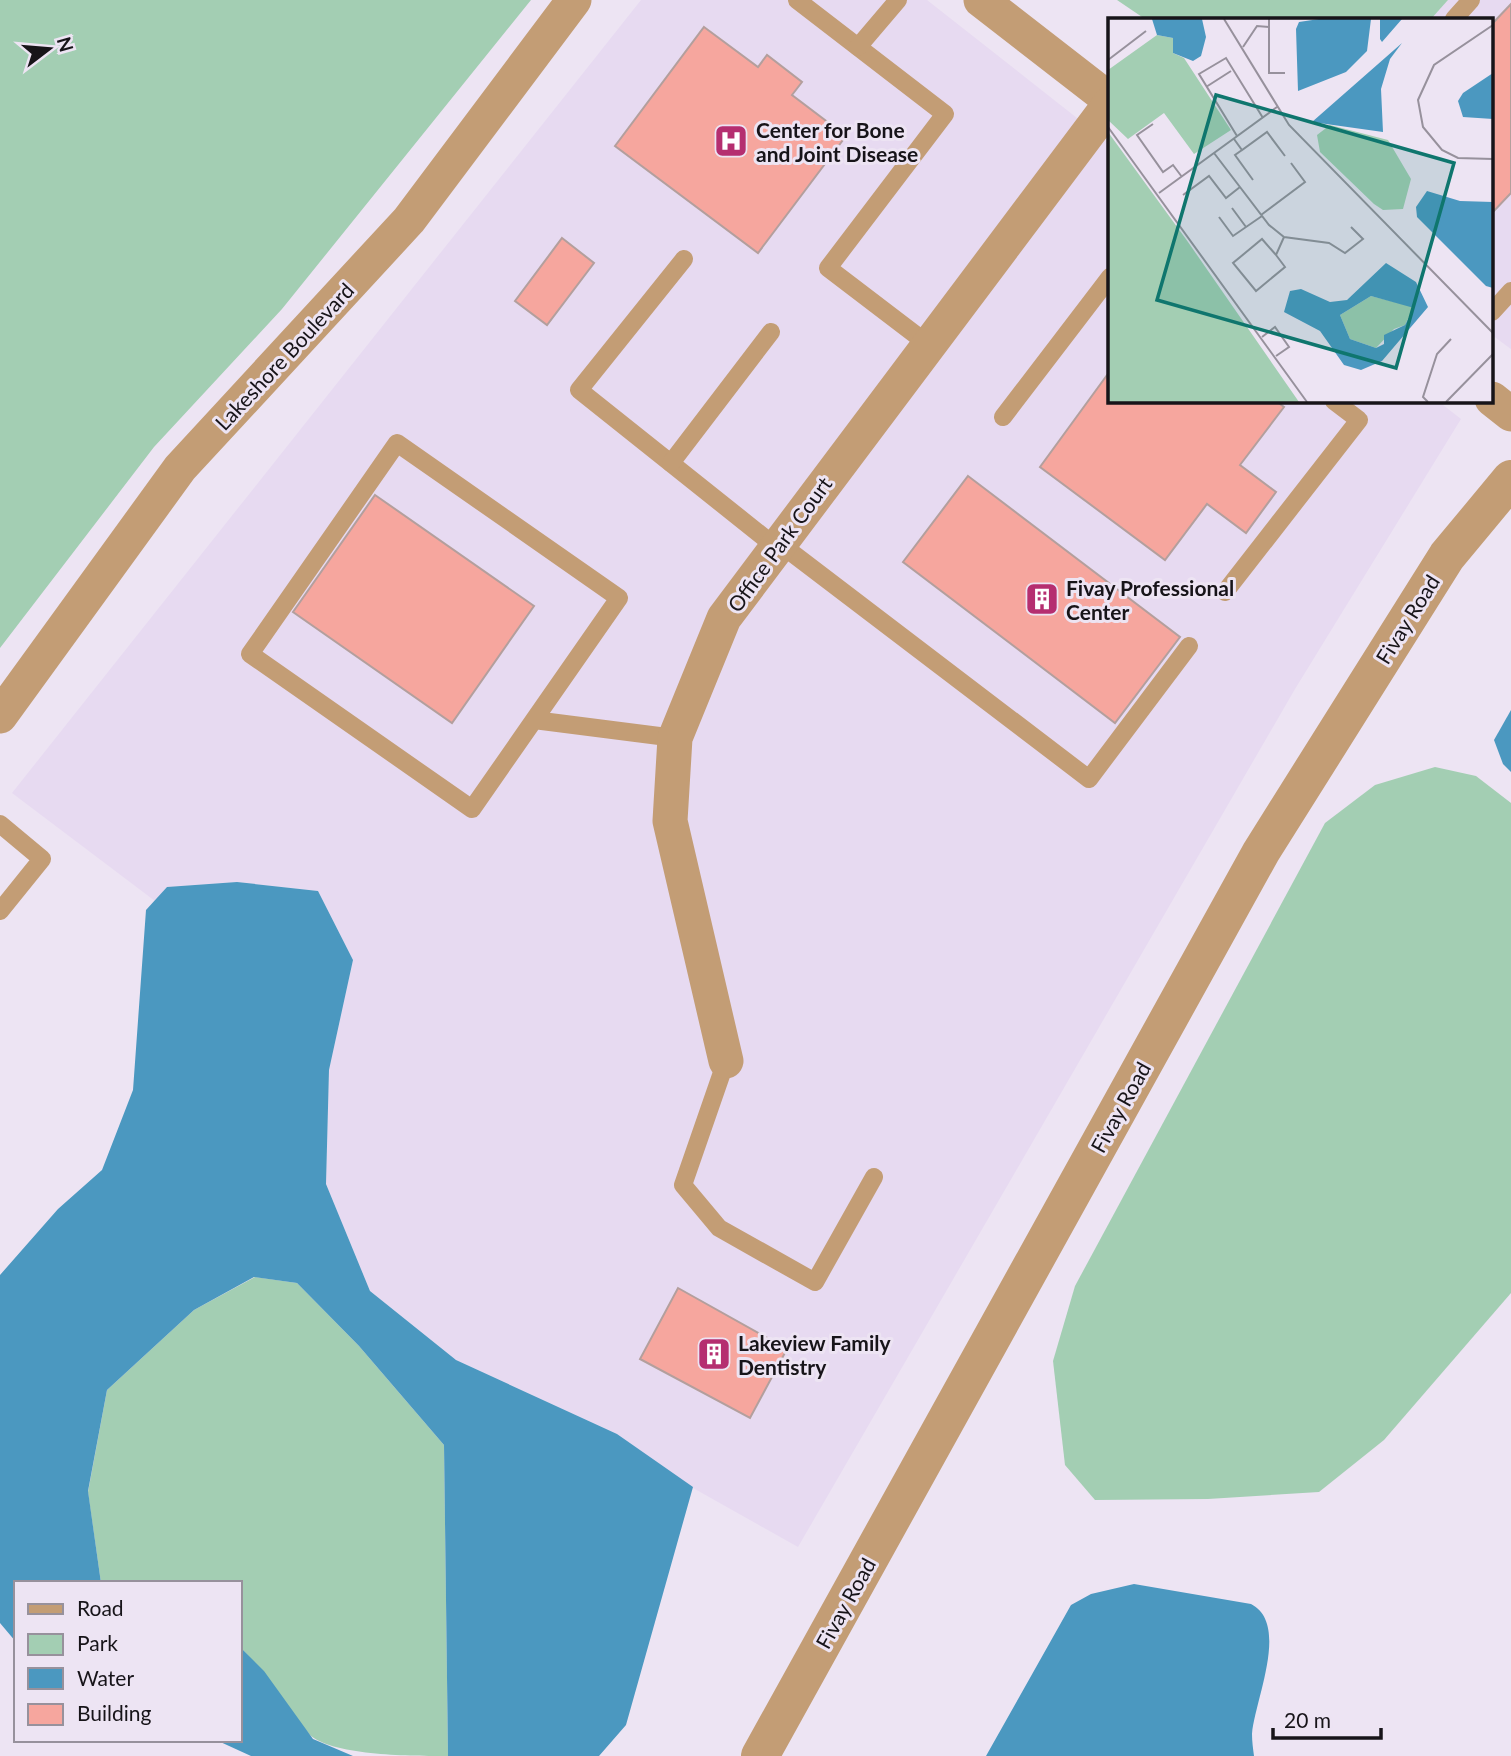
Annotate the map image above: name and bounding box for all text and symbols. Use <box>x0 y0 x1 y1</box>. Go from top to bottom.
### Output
north arrow <box>14 14 84 84</box>
inset map <box>1108 18 1494 402</box>
text: N <box>53 34 79 54</box>
place label: Center for Bone and Joint Disease <box>756 117 918 166</box>
hospital icon: Center for Bone and Joint Disease <box>712 122 750 160</box>
street label: Lakeshore Boulevard <box>210 277 358 435</box>
street label: Office Park Court <box>722 471 837 616</box>
street label: Fivay Road <box>1370 570 1444 668</box>
place label: Fivay Professional Center <box>1066 575 1234 624</box>
building icon: Fivay Professional Center <box>1023 580 1061 618</box>
street label: Fivay Road <box>1085 1057 1155 1157</box>
place label: Lakeview Family Dentistry <box>738 1330 891 1379</box>
building icon: Lakeview Family Dentistry <box>695 1335 733 1373</box>
street label: Fivay Road <box>810 1553 880 1653</box>
legend <box>14 1581 242 1742</box>
text: Road <box>77 1595 124 1620</box>
text: Park <box>77 1630 118 1655</box>
text: Water <box>77 1665 134 1690</box>
scale bar <box>1273 1696 1382 1740</box>
text: Building <box>77 1700 152 1725</box>
text: 20 m <box>1284 1707 1331 1732</box>

